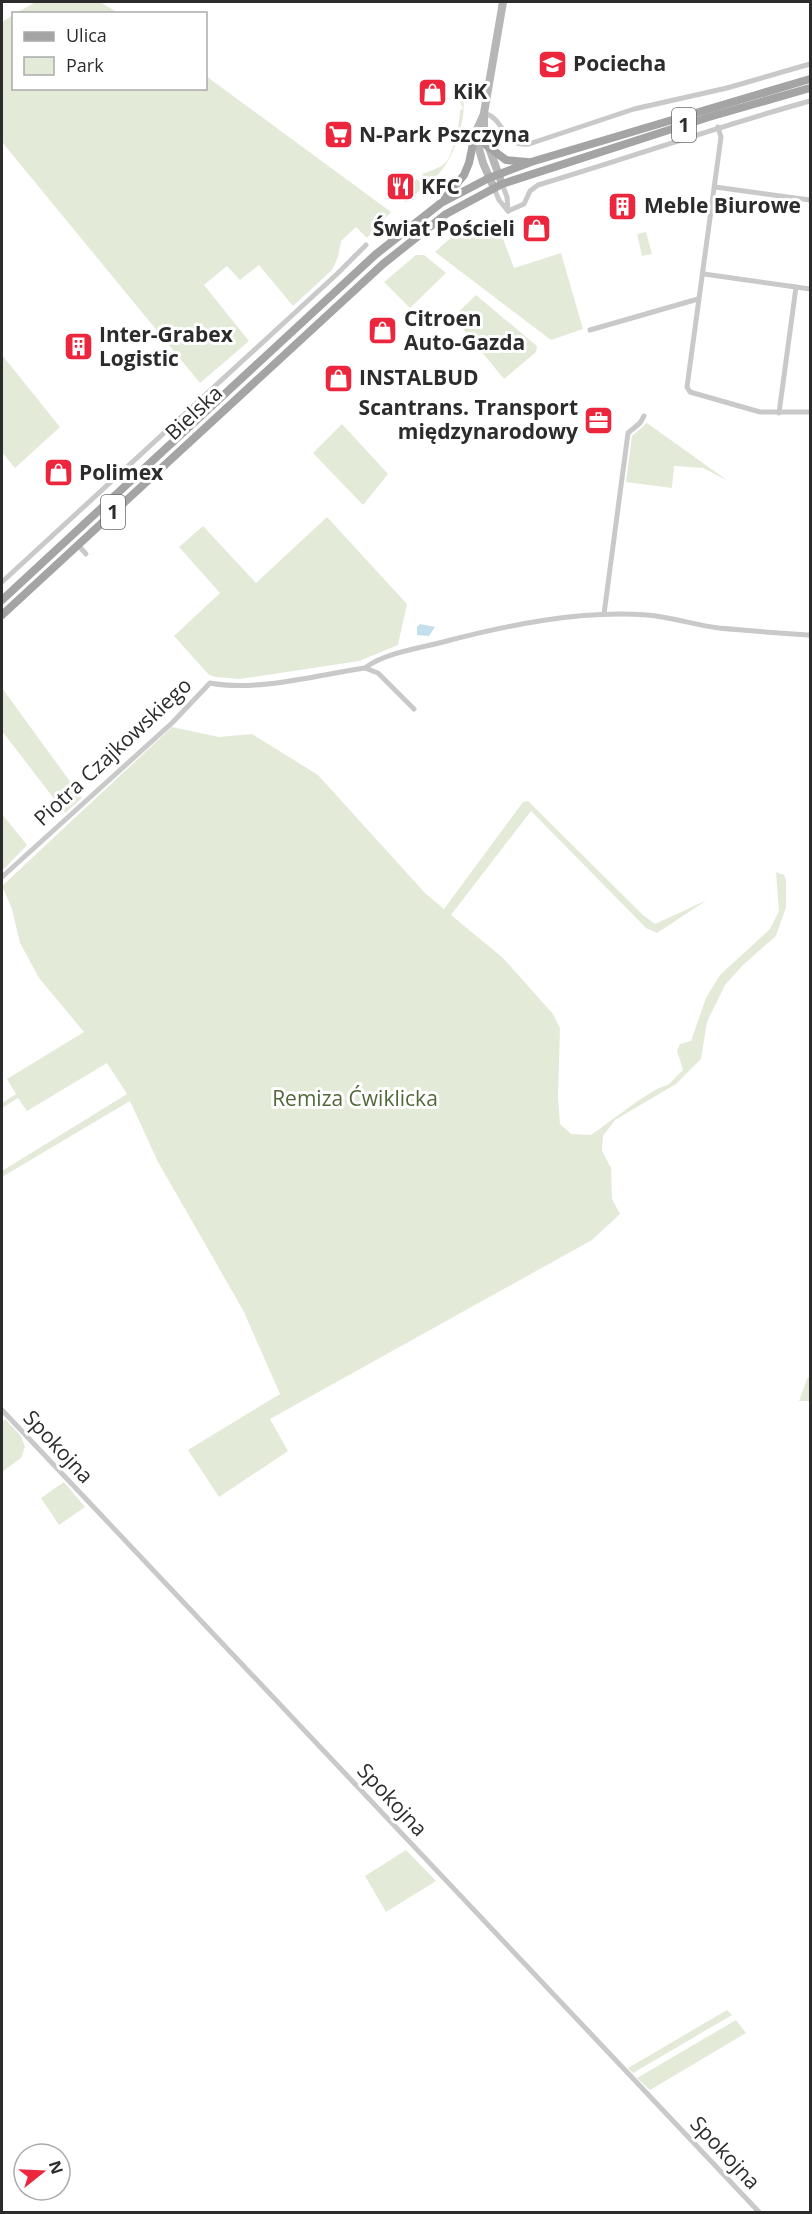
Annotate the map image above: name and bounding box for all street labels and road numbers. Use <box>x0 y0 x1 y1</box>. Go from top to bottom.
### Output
road number: 1 <box>672 108 696 142</box>
street label: Bielska <box>159 379 228 446</box>
road number: 1 <box>101 495 125 529</box>
street label: Piotra Czajkowskiego <box>27 671 197 832</box>
street label: Spokojna <box>18 1404 100 1489</box>
street label: Spokojna <box>352 1757 434 1842</box>
street label: Spokojna <box>685 2110 767 2195</box>

